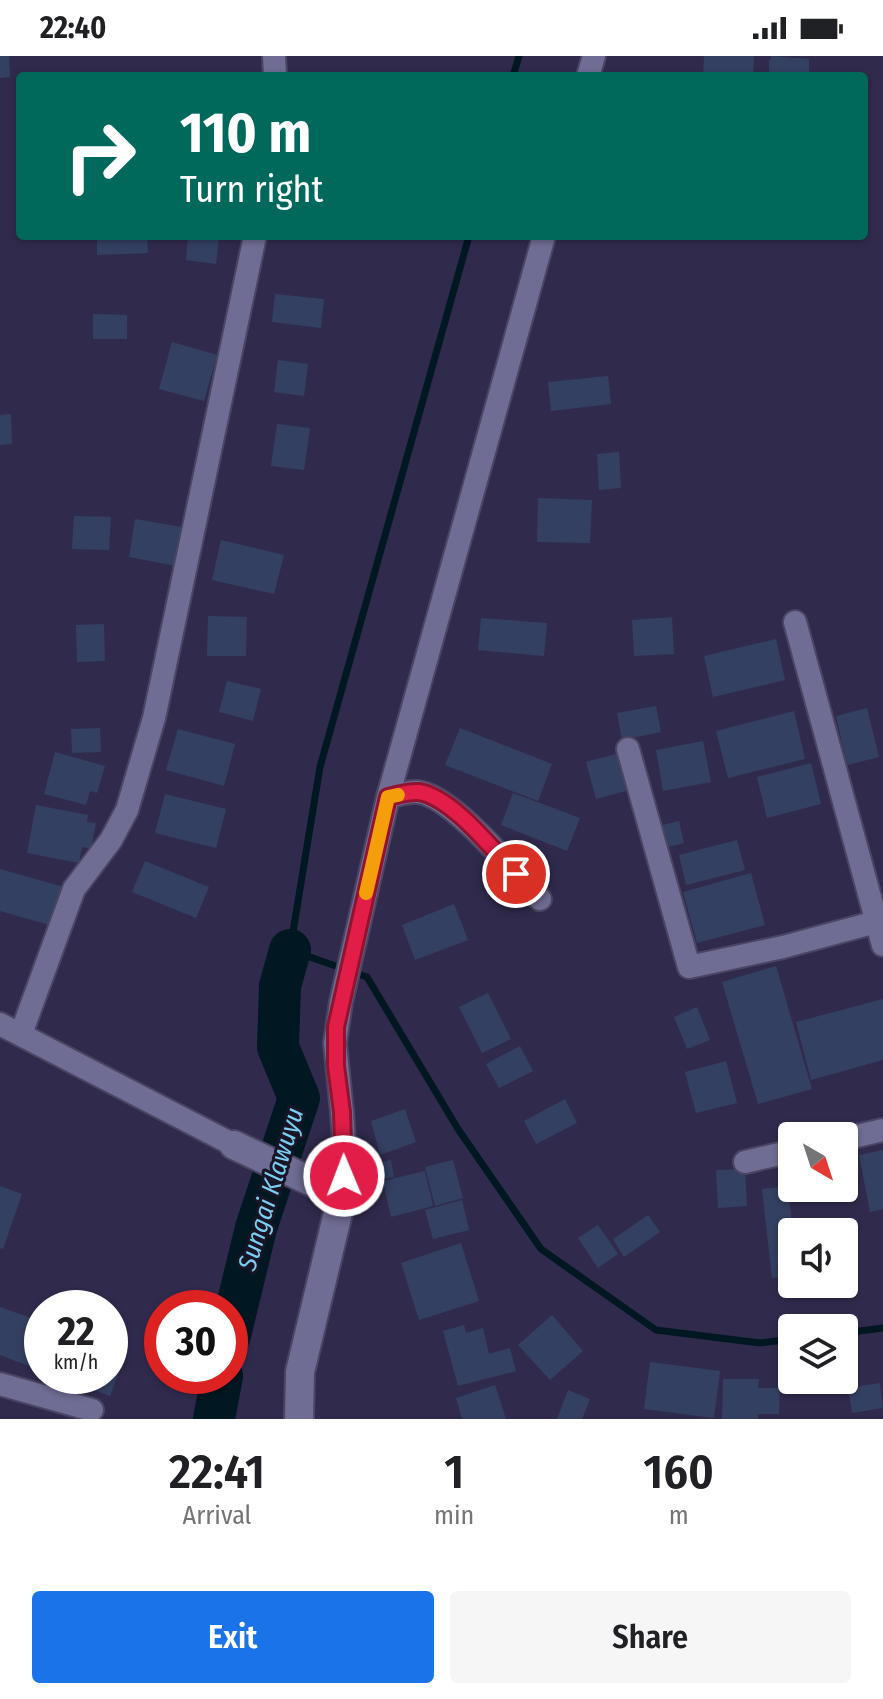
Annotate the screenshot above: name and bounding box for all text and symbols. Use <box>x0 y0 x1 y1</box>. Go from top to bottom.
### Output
text: 22:40 <box>40 10 106 46</box>
text: 110 m <box>180 100 311 167</box>
icon: right <box>48 104 152 208</box>
text: Turn right <box>180 168 323 212</box>
pin <box>482 840 550 908</box>
icon: arrive <box>494 852 538 896</box>
water label: Sungai Klawuyu <box>231 1104 310 1275</box>
north arrow <box>778 1122 858 1202</box>
map controls <box>778 1122 858 1394</box>
position arrow <box>302 1134 386 1218</box>
button: sound <box>778 1218 858 1298</box>
speed limit sign: 30 <box>144 1290 248 1394</box>
text: 22 <box>57 1308 95 1356</box>
button: layers <box>778 1314 858 1394</box>
text: km/h <box>54 1350 98 1374</box>
text: 22:41 <box>169 1443 265 1501</box>
text: 1 <box>444 1443 464 1501</box>
text: 160 <box>643 1443 714 1501</box>
text: Arrival <box>183 1500 251 1531</box>
text: min <box>434 1500 474 1531</box>
text: m <box>669 1500 689 1531</box>
button: Exit <box>32 1591 434 1683</box>
button: Share <box>450 1591 851 1683</box>

